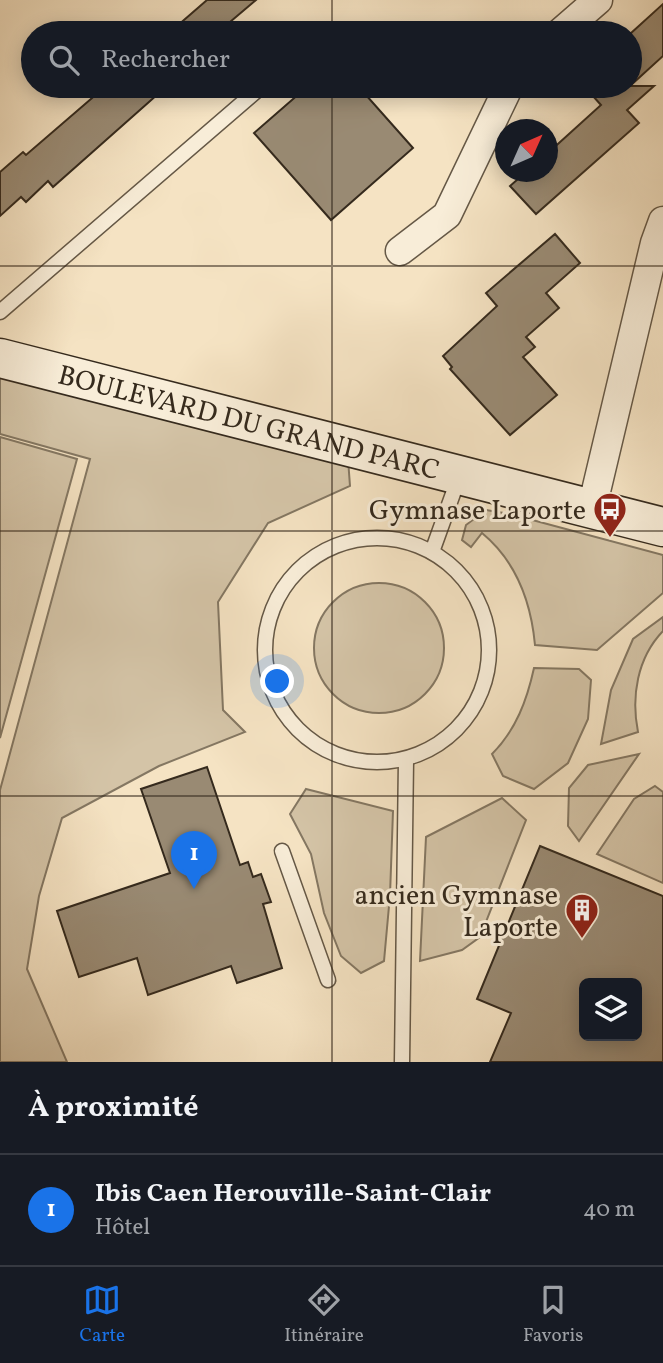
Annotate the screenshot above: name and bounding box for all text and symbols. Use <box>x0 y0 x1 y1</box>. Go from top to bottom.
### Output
search box <box>21 21 642 98</box>
icon: search <box>45 41 83 79</box>
text: Rechercher <box>101 42 230 78</box>
north arrow <box>495 119 558 182</box>
street label: BOULEVARD DU GRAND PARC <box>53 357 443 491</box>
bus stop icon: Gymnase Laporte <box>591 490 629 539</box>
place label: Gymnase Laporte <box>369 492 586 531</box>
your location <box>260 664 294 698</box>
pin: 1 <box>171 831 217 889</box>
place label: ancien Gymnase Laporte <box>354 877 558 948</box>
building icon: ancien Gymnase Laporte <box>563 891 601 940</box>
map controls <box>579 978 642 1041</box>
button: layers <box>579 978 642 1041</box>
text: À proximité <box>28 1087 199 1129</box>
text: Ibis Caen Herouville-Saint-Clair <box>95 1176 491 1212</box>
text: 1 <box>46 1194 56 1226</box>
text: 40 m <box>583 1194 635 1226</box>
text: Hôtel <box>95 1212 150 1244</box>
tab: Carte <box>80 1281 125 1349</box>
tab: Itinéraire <box>284 1281 364 1349</box>
tab: Favoris <box>523 1281 583 1349</box>

